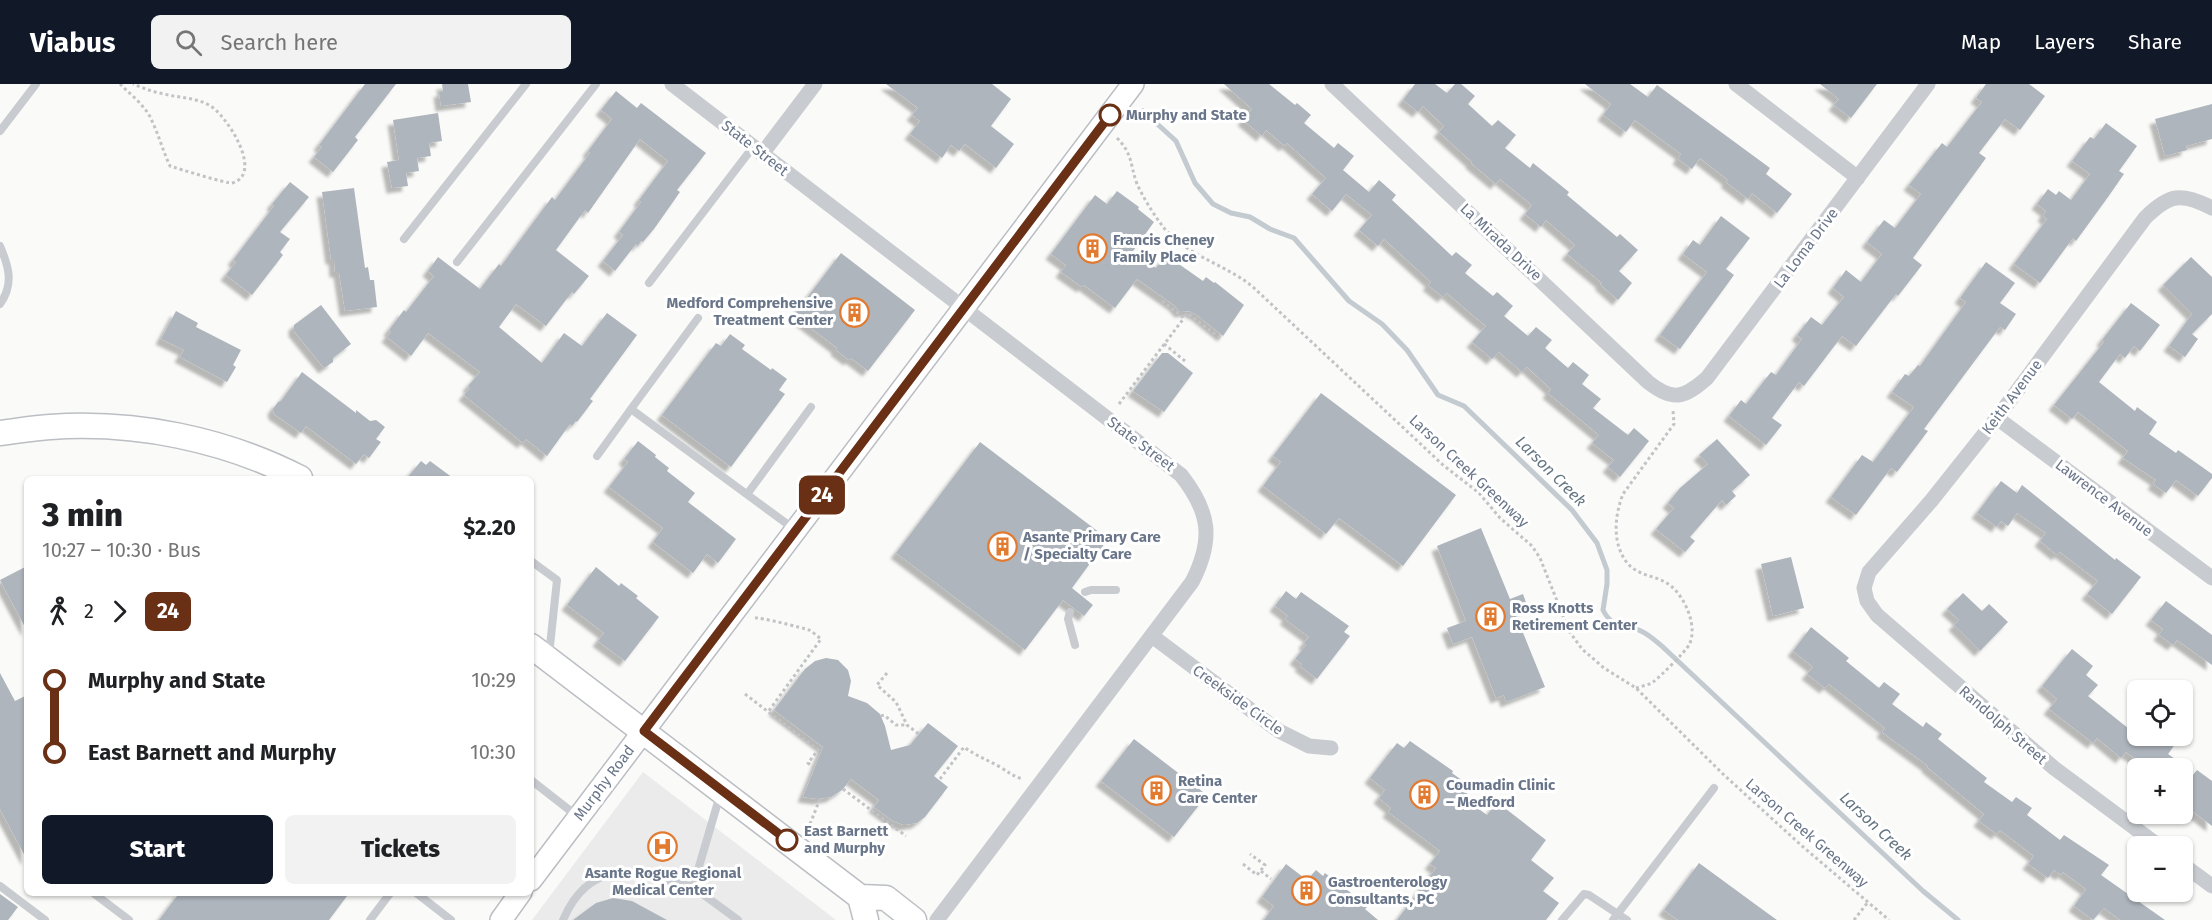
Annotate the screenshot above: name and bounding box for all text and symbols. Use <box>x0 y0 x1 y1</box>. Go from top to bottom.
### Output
search box <box>151 15 571 69</box>
text: Viabus <box>30 26 115 59</box>
icon: search <box>172 26 205 59</box>
text: Search here <box>220 29 338 56</box>
text: Map <box>1961 29 2001 55</box>
text: Layers <box>2034 29 2095 55</box>
text: Share <box>2128 29 2182 55</box>
marker: Murphy and State <box>1099 104 1121 126</box>
place label: Murphy and State <box>1126 106 1247 124</box>
street label: State Street <box>718 116 792 180</box>
street label: La Mirada Drive <box>1456 200 1546 284</box>
street label: La Loma Drive <box>1770 204 1842 292</box>
place label: Francis Cheney Family Place <box>1113 231 1215 266</box>
building icon: Francis Cheney Family Place <box>1076 233 1108 265</box>
place label: Medford Comprehensive Treatment Center <box>666 294 834 329</box>
building icon: Medford Comprehensive Treatment Center <box>838 296 870 328</box>
street label: Keith Avenue <box>1978 356 2046 438</box>
street label: Larson Creek Greenway <box>1405 411 1533 532</box>
street label: State Street <box>1104 413 1179 476</box>
water label: Larson Creek <box>1512 432 1590 510</box>
street label: Lawrence Avenue <box>2052 456 2156 540</box>
line badge: 24 <box>795 476 849 514</box>
text: 24 <box>811 482 833 508</box>
text: 3 min <box>42 495 123 535</box>
text: $2.20 <box>463 514 516 541</box>
place label: Asante Primary Care / Specialty Care <box>1022 528 1161 563</box>
building icon: Asante Primary Care / Specialty Care <box>986 530 1018 562</box>
text: 10:27 – 10:30 · Bus <box>42 538 201 562</box>
icon: walk <box>42 595 75 628</box>
icon: forward <box>103 595 136 628</box>
text: 24 <box>157 598 179 624</box>
text: 2 <box>84 599 94 623</box>
place label: Ross Knotts Retirement Center <box>1512 599 1638 634</box>
building icon: Ross Knotts Retirement Center <box>1475 601 1507 633</box>
street label: Creekside Circle <box>1189 661 1287 739</box>
text: Murphy and State <box>88 667 265 694</box>
text: 10:29 <box>471 668 516 692</box>
map controls <box>2127 680 2193 902</box>
button: locate <box>2127 680 2193 746</box>
street label: Randolph Street <box>1955 682 2051 768</box>
text: East Barnett and Murphy <box>88 739 336 766</box>
text: 10:30 <box>470 740 516 764</box>
street label: Murphy Road <box>570 742 638 824</box>
button: + <box>2127 758 2193 824</box>
place label: Retina Care Center <box>1178 772 1258 807</box>
building icon: Retina Care Center <box>1141 774 1173 806</box>
street label: Larson Creek Greenway <box>1742 775 1873 892</box>
place label: Coumadin Clinic – Medford <box>1446 776 1556 811</box>
building icon: Coumadin Clinic – Medford <box>1409 778 1441 810</box>
water label: Larson Creek <box>1836 788 1916 864</box>
button: Start <box>42 815 273 884</box>
button: Tickets <box>285 815 516 884</box>
place label: East Barnett and Murphy <box>804 822 889 857</box>
marker: East Barnett and Murphy <box>776 829 798 851</box>
hospital icon: Asante Rogue Regional Medical Center <box>647 830 679 862</box>
button: − <box>2127 836 2193 902</box>
place label: Asante Rogue Regional Medical Center <box>584 864 742 899</box>
place label: Gastroenterology Consultants, PC <box>1328 873 1448 908</box>
building icon: Gastroenterology Consultants, PC <box>1291 875 1323 907</box>

